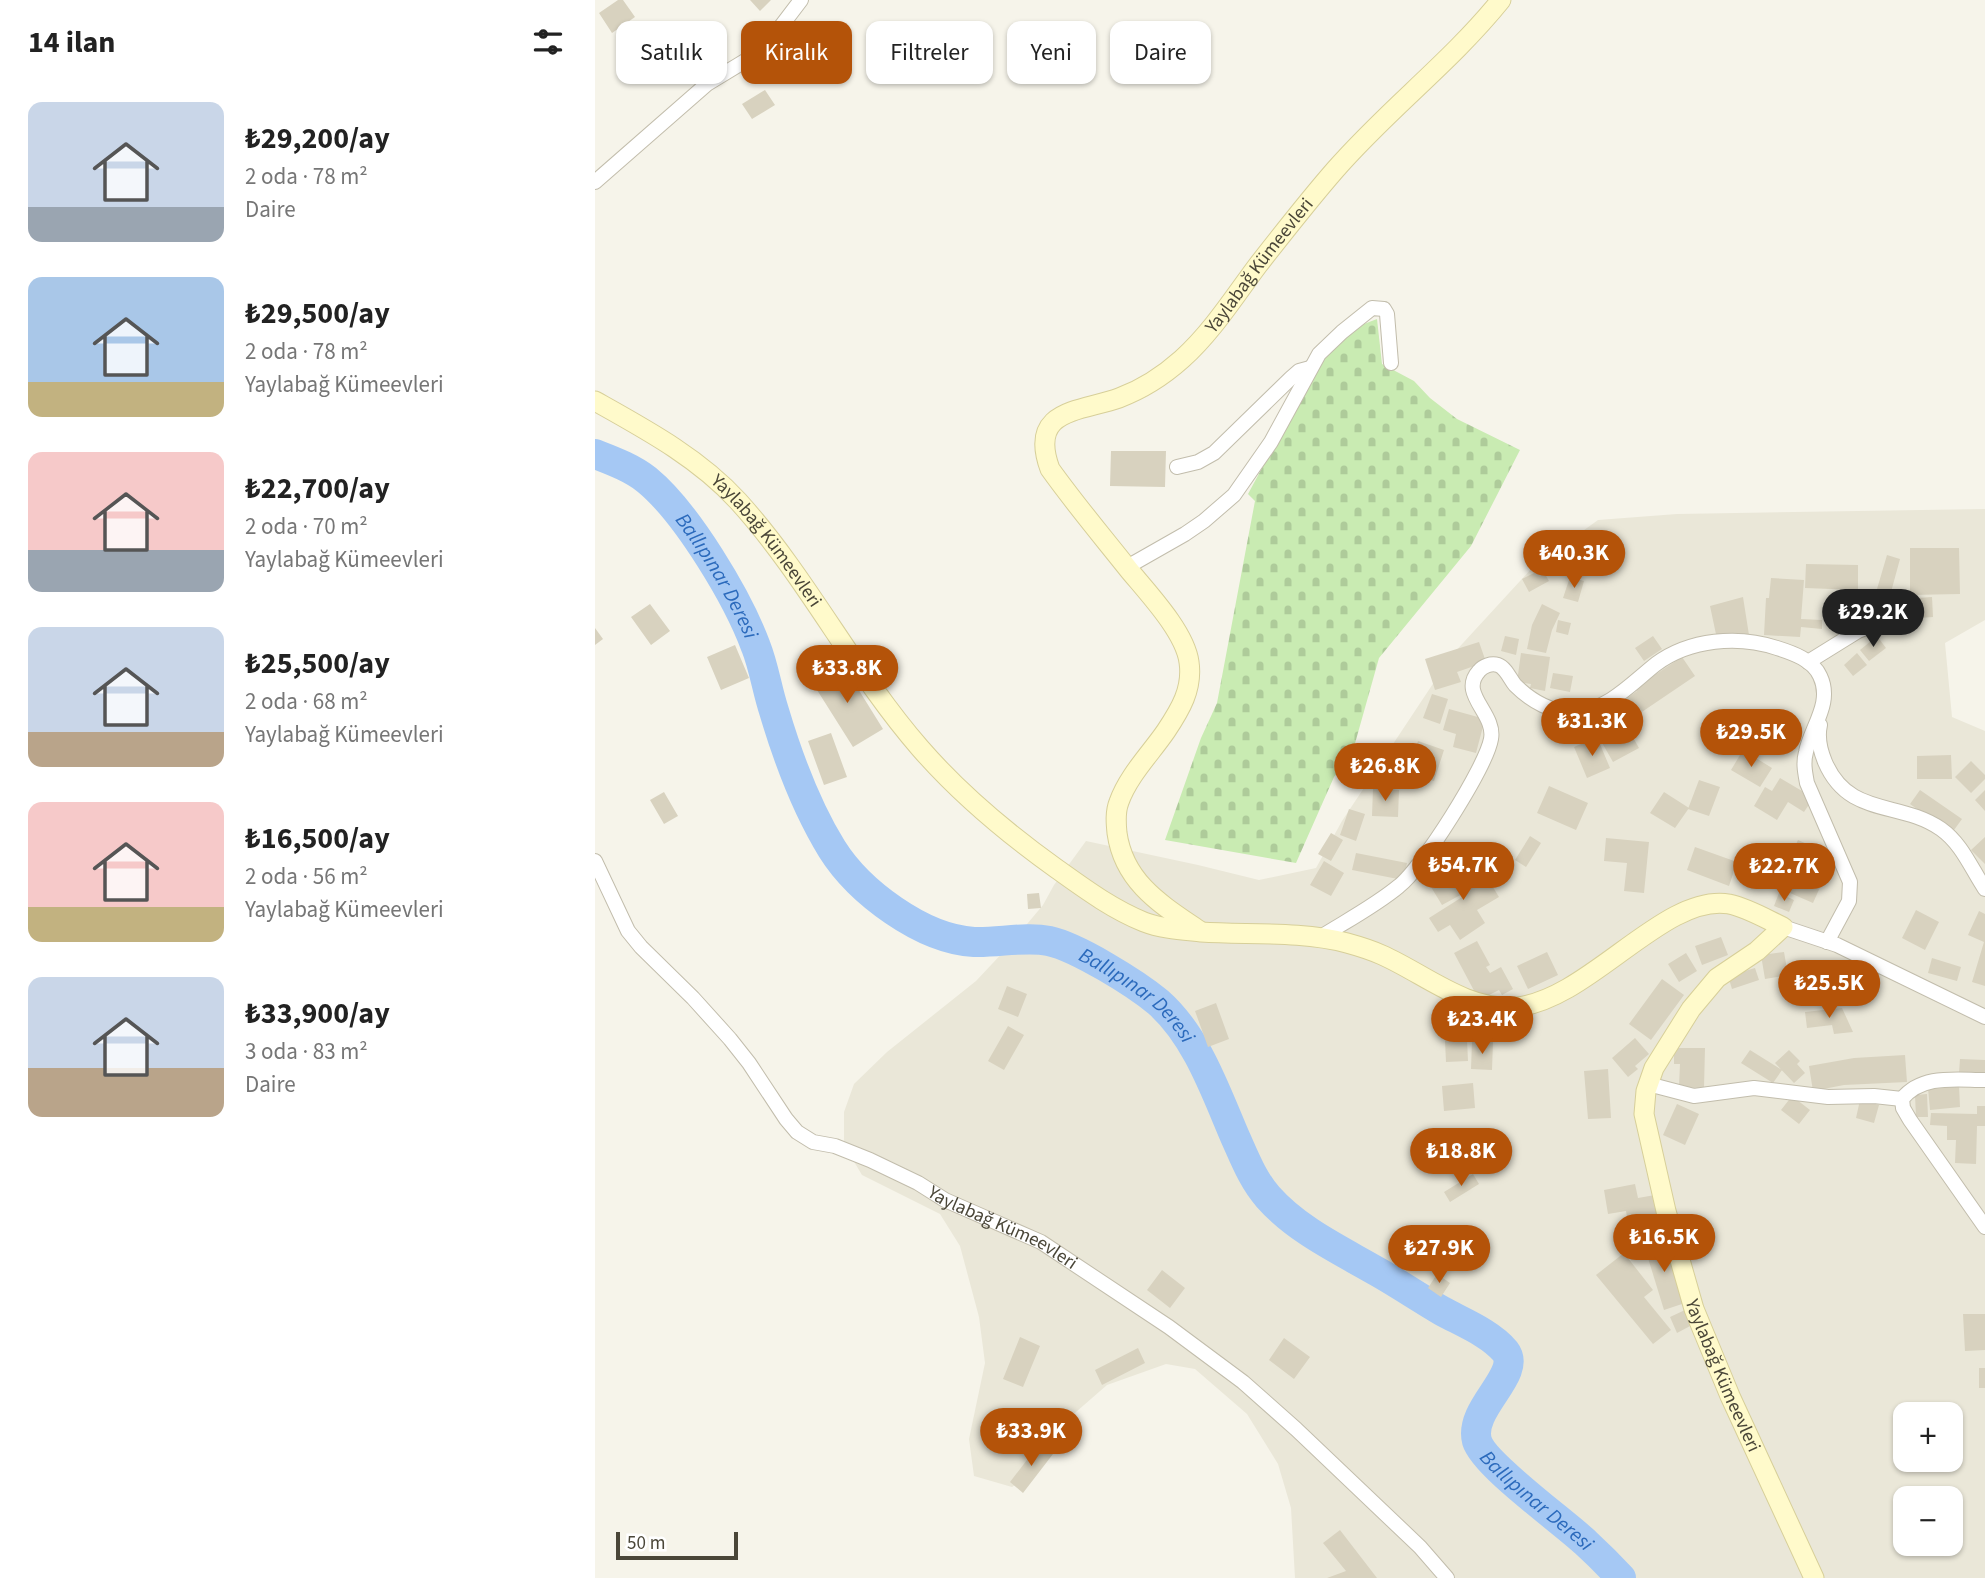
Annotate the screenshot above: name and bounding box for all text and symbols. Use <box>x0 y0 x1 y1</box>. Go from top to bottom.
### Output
text: 14 ilan <box>28 21 116 64</box>
chip: Satılık <box>616 21 727 84</box>
chip: Kiralık <box>741 21 852 84</box>
chip: Filtreler <box>866 21 993 84</box>
chip: Yeni <box>1007 21 1096 84</box>
chip: Daire <box>1110 21 1211 84</box>
icon: filters <box>529 23 567 61</box>
text: ₺29,200/ay <box>245 117 390 160</box>
icon: home <box>84 130 168 214</box>
text: 2 oda · 78 m² <box>245 160 368 193</box>
street label: Yaylabağ Kümeevleri <box>1198 192 1320 340</box>
text: Daire <box>245 193 296 226</box>
text: ₺29,500/ay <box>245 292 390 335</box>
icon: home <box>84 305 168 389</box>
text: 2 oda · 78 m² <box>245 335 368 368</box>
text: Yaylabağ Kümeevleri <box>245 368 444 401</box>
text: ₺22,700/ay <box>245 467 390 510</box>
street label: Yaylabağ Kümeevleri <box>704 467 828 613</box>
icon: home <box>84 480 168 564</box>
water label: Ballıpınar Deresi <box>668 506 766 644</box>
text: 2 oda · 70 m² <box>245 510 368 543</box>
pin: ₺40.3K <box>1517 530 1631 590</box>
text: ₺40.3K <box>1539 536 1609 569</box>
text: Yaylabağ Kümeevleri <box>245 543 444 576</box>
pin: ₺29.2K <box>1816 590 1930 649</box>
text: ₺29.2K <box>1838 595 1908 628</box>
text: ₺25,500/ay <box>245 642 390 685</box>
pin: ₺33.8K <box>790 646 904 705</box>
text: ₺33.8K <box>812 651 882 684</box>
icon: home <box>84 655 168 739</box>
text: 2 oda · 68 m² <box>245 685 368 718</box>
pin: ₺31.3K <box>1535 698 1649 758</box>
text: ₺31.3K <box>1557 704 1627 737</box>
pin: ₺29.5K <box>1694 710 1808 769</box>
text: ₺29.5K <box>1716 715 1786 748</box>
text: Yaylabağ Kümeevleri <box>245 718 444 751</box>
pin: ₺26.8K <box>1328 744 1442 803</box>
text: ₺26.8K <box>1350 749 1420 782</box>
text: ₺16,500/ay <box>245 817 390 860</box>
icon: home <box>84 830 168 914</box>
pin: ₺54.7K <box>1406 842 1520 902</box>
pin: ₺22.7K <box>1727 844 1841 903</box>
text: ₺54.7K <box>1428 848 1498 881</box>
text: ₺22.7K <box>1749 849 1819 882</box>
text: 2 oda · 56 m² <box>245 860 368 893</box>
text: Yaylabağ Kümeevleri <box>245 893 444 926</box>
water label: Ballıpınar Deresi <box>1074 940 1203 1049</box>
pin: ₺25.5K <box>1772 960 1886 1020</box>
text: ₺25.5K <box>1794 966 1864 999</box>
text: ₺33,900/ay <box>245 992 390 1035</box>
pin: ₺23.4K <box>1425 996 1539 1056</box>
text: ₺23.4K <box>1447 1002 1517 1035</box>
icon: home <box>84 1005 168 1089</box>
text: 3 oda · 83 m² <box>245 1035 368 1068</box>
text: Daire <box>245 1068 296 1101</box>
pin: ₺18.8K <box>1404 1128 1518 1188</box>
text: ₺18.8K <box>1426 1134 1496 1167</box>
street label: Yaylabağ Kümeevleri <box>922 1178 1083 1276</box>
pin: ₺16.5K <box>1607 1214 1721 1274</box>
text: ₺16.5K <box>1629 1220 1699 1253</box>
pin: ₺27.9K <box>1382 1226 1496 1285</box>
text: ₺27.9K <box>1404 1231 1474 1264</box>
street label: Yaylabağ Kümeevleri <box>1678 1295 1768 1456</box>
map controls <box>1893 1402 1963 1556</box>
button: + <box>1893 1402 1963 1472</box>
pin: ₺33.9K <box>974 1408 1088 1468</box>
text: ₺33.9K <box>996 1414 1066 1447</box>
water label: Ballıpınar Deresi <box>1473 1443 1601 1559</box>
button: − <box>1893 1486 1963 1556</box>
scale bar <box>616 1529 739 1561</box>
text: 50 m <box>627 1530 665 1557</box>

